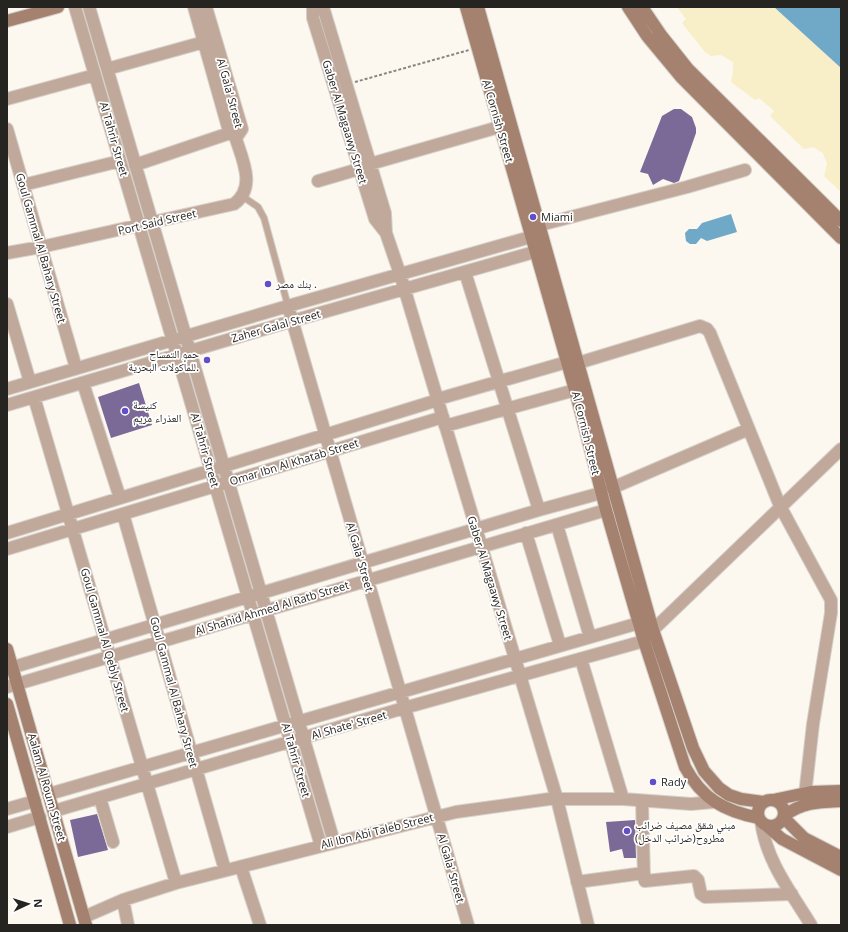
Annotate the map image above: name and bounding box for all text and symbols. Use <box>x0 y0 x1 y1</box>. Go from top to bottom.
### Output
street label: Al Gala' Street <box>214 56 247 129</box>
street label: Gaber Al Magaawy Street <box>319 58 371 186</box>
street label: Al Cornish Street <box>479 78 518 164</box>
street label: Al Tahrir Street <box>97 100 132 178</box>
street label: Goul Gammal Al Bahary Street <box>13 171 70 325</box>
street label: Port Said Street <box>116 205 197 238</box>
place label: Miami <box>541 209 573 224</box>
marker: Miami <box>528 212 538 222</box>
place label: بنك مصر . <box>275 276 317 291</box>
marker: بنك مصر . <box>263 279 273 289</box>
street label: Zaher Galal Street <box>230 306 322 345</box>
place label: حمو التمساح للمأكولات البحرية. <box>128 346 199 374</box>
marker: حمو التمساح للمأكولات البحرية. <box>202 355 212 365</box>
street label: Al Cornish Street <box>569 389 604 476</box>
place label: كنيسة العذراء مريم <box>133 397 181 426</box>
marker: كنيسة العذراء مريم <box>120 406 130 416</box>
street label: Al Tahrir Street <box>188 411 223 489</box>
street label: Omar Ibn Al Khatab Street <box>228 435 360 488</box>
street label: Gaber Al Magaawy Street <box>464 514 516 642</box>
street label: Al Gala' Street <box>343 520 378 593</box>
street label: Goul Gammal Al Qebly Street <box>78 566 133 714</box>
street label: Al Shahid Ahmed Al Ratb Street <box>193 577 351 638</box>
street label: Goul Gammal Al Bahary Street <box>147 615 202 769</box>
street label: Al Shate' Street <box>310 707 388 742</box>
street label: Al Tahrir Street <box>279 721 314 799</box>
street label: Aalam Al Roum Street <box>25 731 70 843</box>
place label: Rady <box>661 774 687 789</box>
marker: Rady <box>648 777 658 787</box>
street label: Ali Ibn Abi Taleb Street <box>319 809 435 852</box>
place label: مبني شقق مصيف ضرائب مطروح(ضرائب الدخل) <box>635 817 735 845</box>
marker: مبني شقق مصيف ضرائب مطروح(ضرائب الدخل) <box>622 826 632 836</box>
street label: Al Gala' Street <box>434 831 469 904</box>
north arrow <box>8 884 48 924</box>
text: N <box>31 898 46 908</box>

